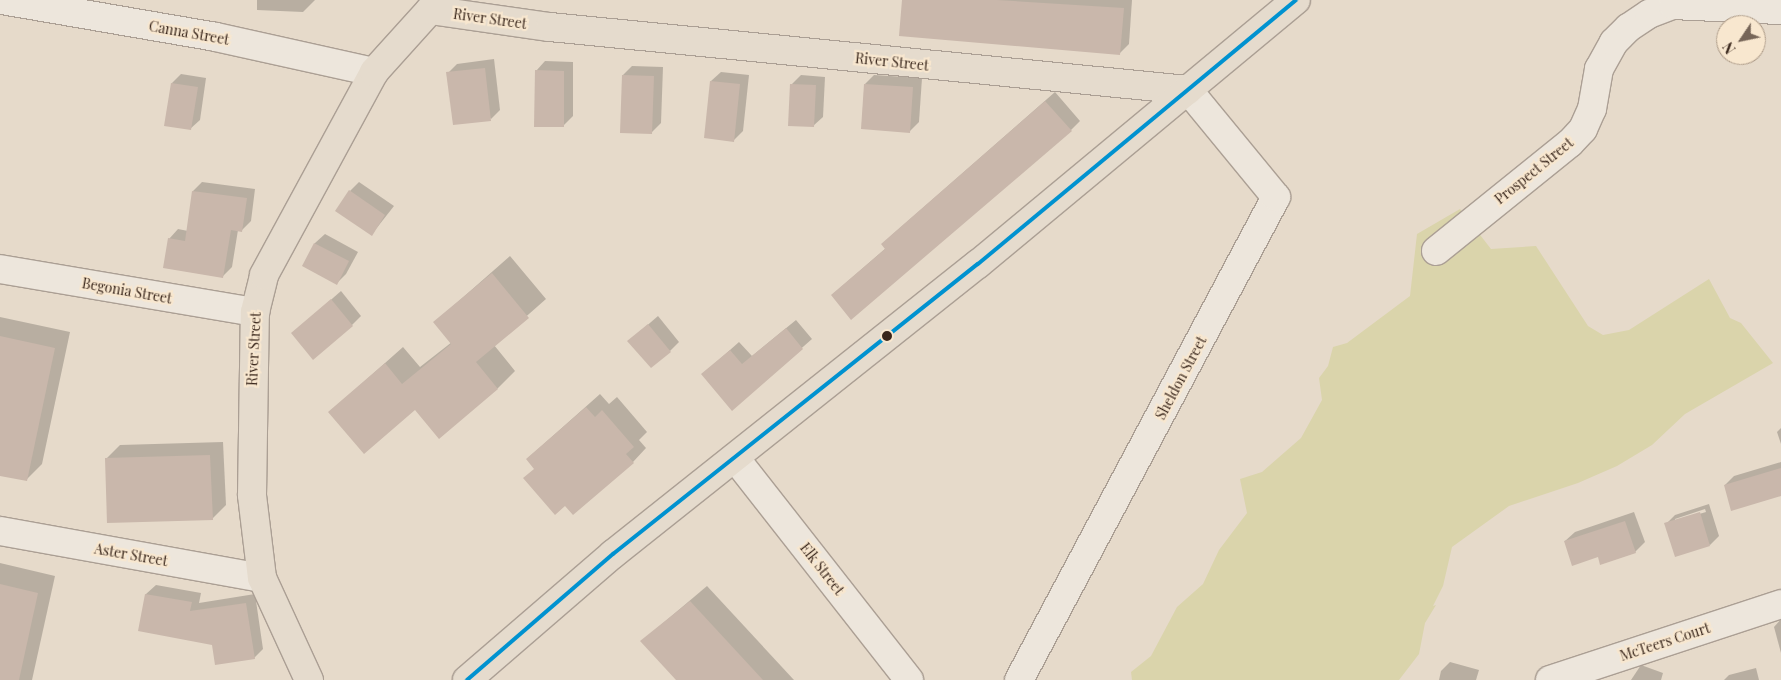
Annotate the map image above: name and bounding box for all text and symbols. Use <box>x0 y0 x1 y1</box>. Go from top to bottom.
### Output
street label: River Street <box>452 6 528 32</box>
north arrow <box>1716 15 1766 65</box>
street label: Canna Street <box>147 18 231 48</box>
text: N <box>1718 39 1740 58</box>
street label: River Street <box>854 50 930 74</box>
street label: Prospect Street <box>1491 134 1577 208</box>
street label: Begonia Street <box>81 275 173 307</box>
street label: River Street <box>244 311 264 387</box>
unlabelled marker <box>882 331 892 341</box>
street label: Sheldon Street <box>1152 333 1210 423</box>
street label: Aster Street <box>93 540 169 570</box>
street label: Elk Street <box>797 540 847 598</box>
street label: McTeers Court <box>1618 620 1712 664</box>

